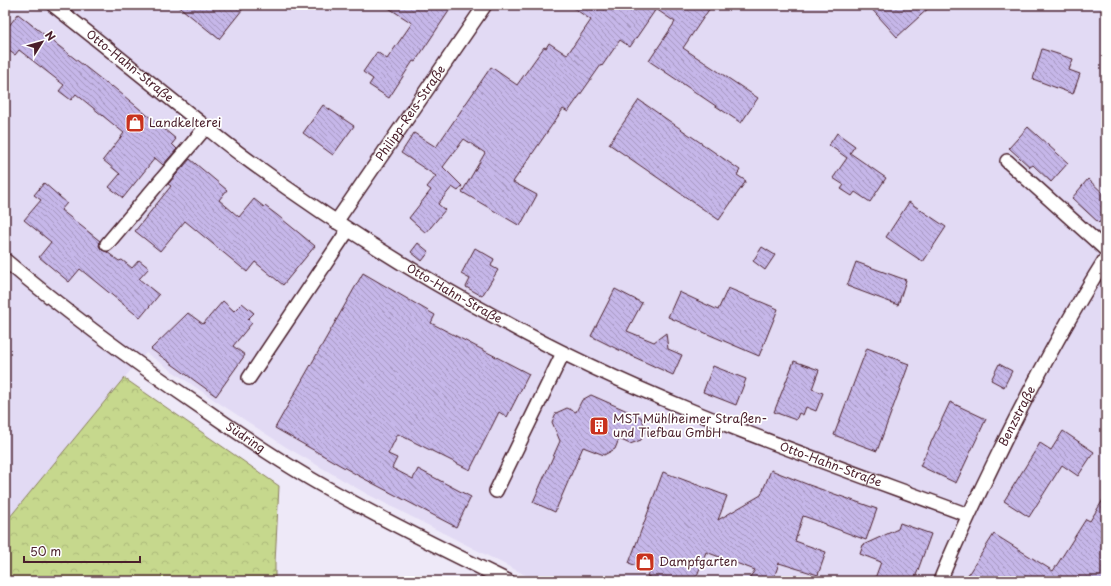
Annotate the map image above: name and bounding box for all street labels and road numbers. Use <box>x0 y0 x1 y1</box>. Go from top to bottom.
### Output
street label: Otto-Hahn-Straße <box>83 25 178 106</box>
street label: Philipp-Reis-Straße <box>371 61 449 164</box>
street label: Otto-Hahn-Straße <box>403 258 506 327</box>
street label: Benzstraße <box>993 382 1039 449</box>
street label: Südring <box>223 417 269 456</box>
street label: Otto-Hahn-Straße <box>777 436 885 491</box>

